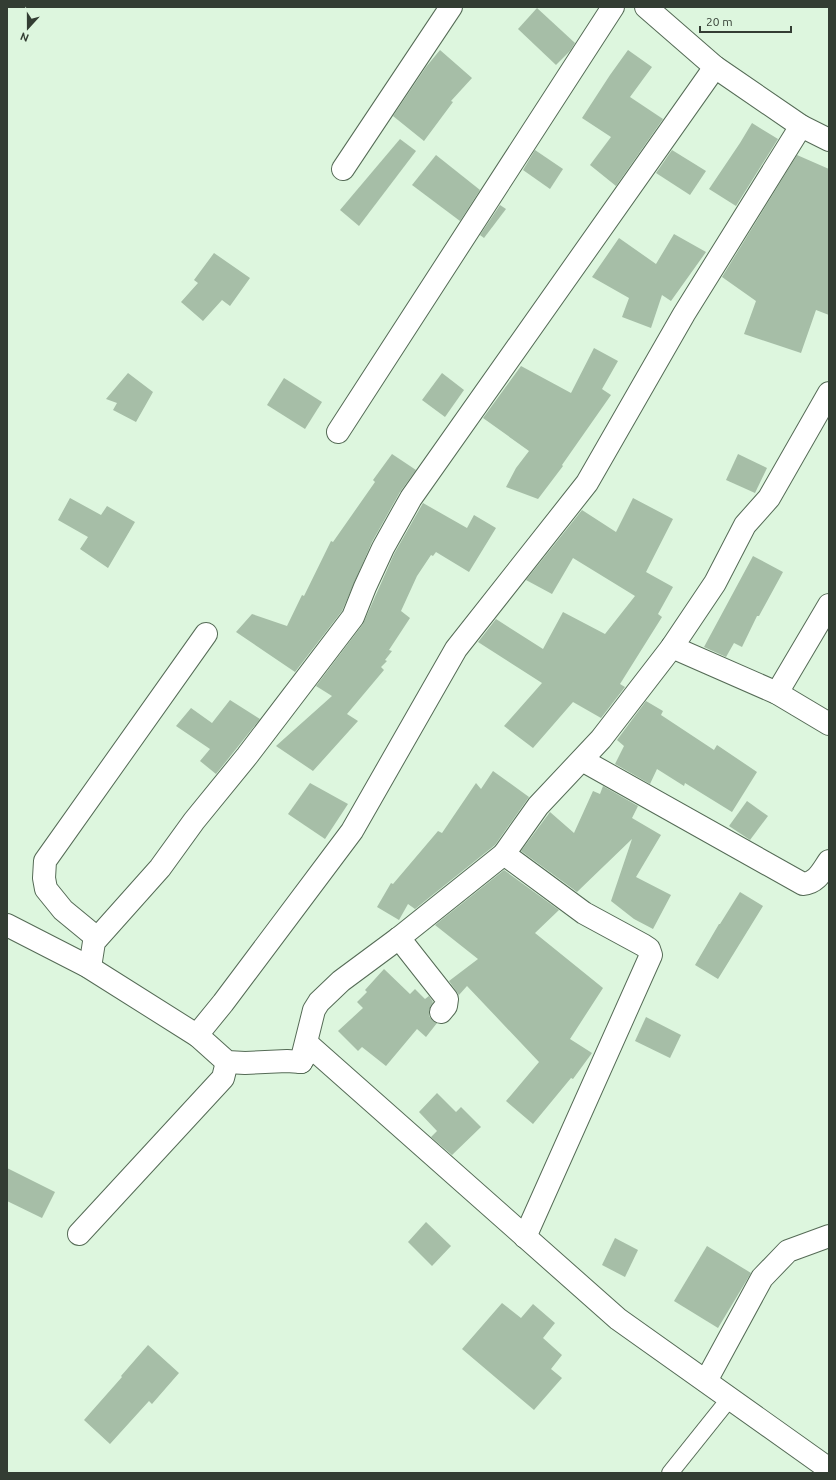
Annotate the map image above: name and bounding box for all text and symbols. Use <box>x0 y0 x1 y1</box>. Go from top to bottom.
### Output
north arrow <box>8 8 48 48</box>
scale bar <box>700 8 791 34</box>
text: 20 m <box>706 15 733 28</box>
text: N <box>18 30 30 44</box>

